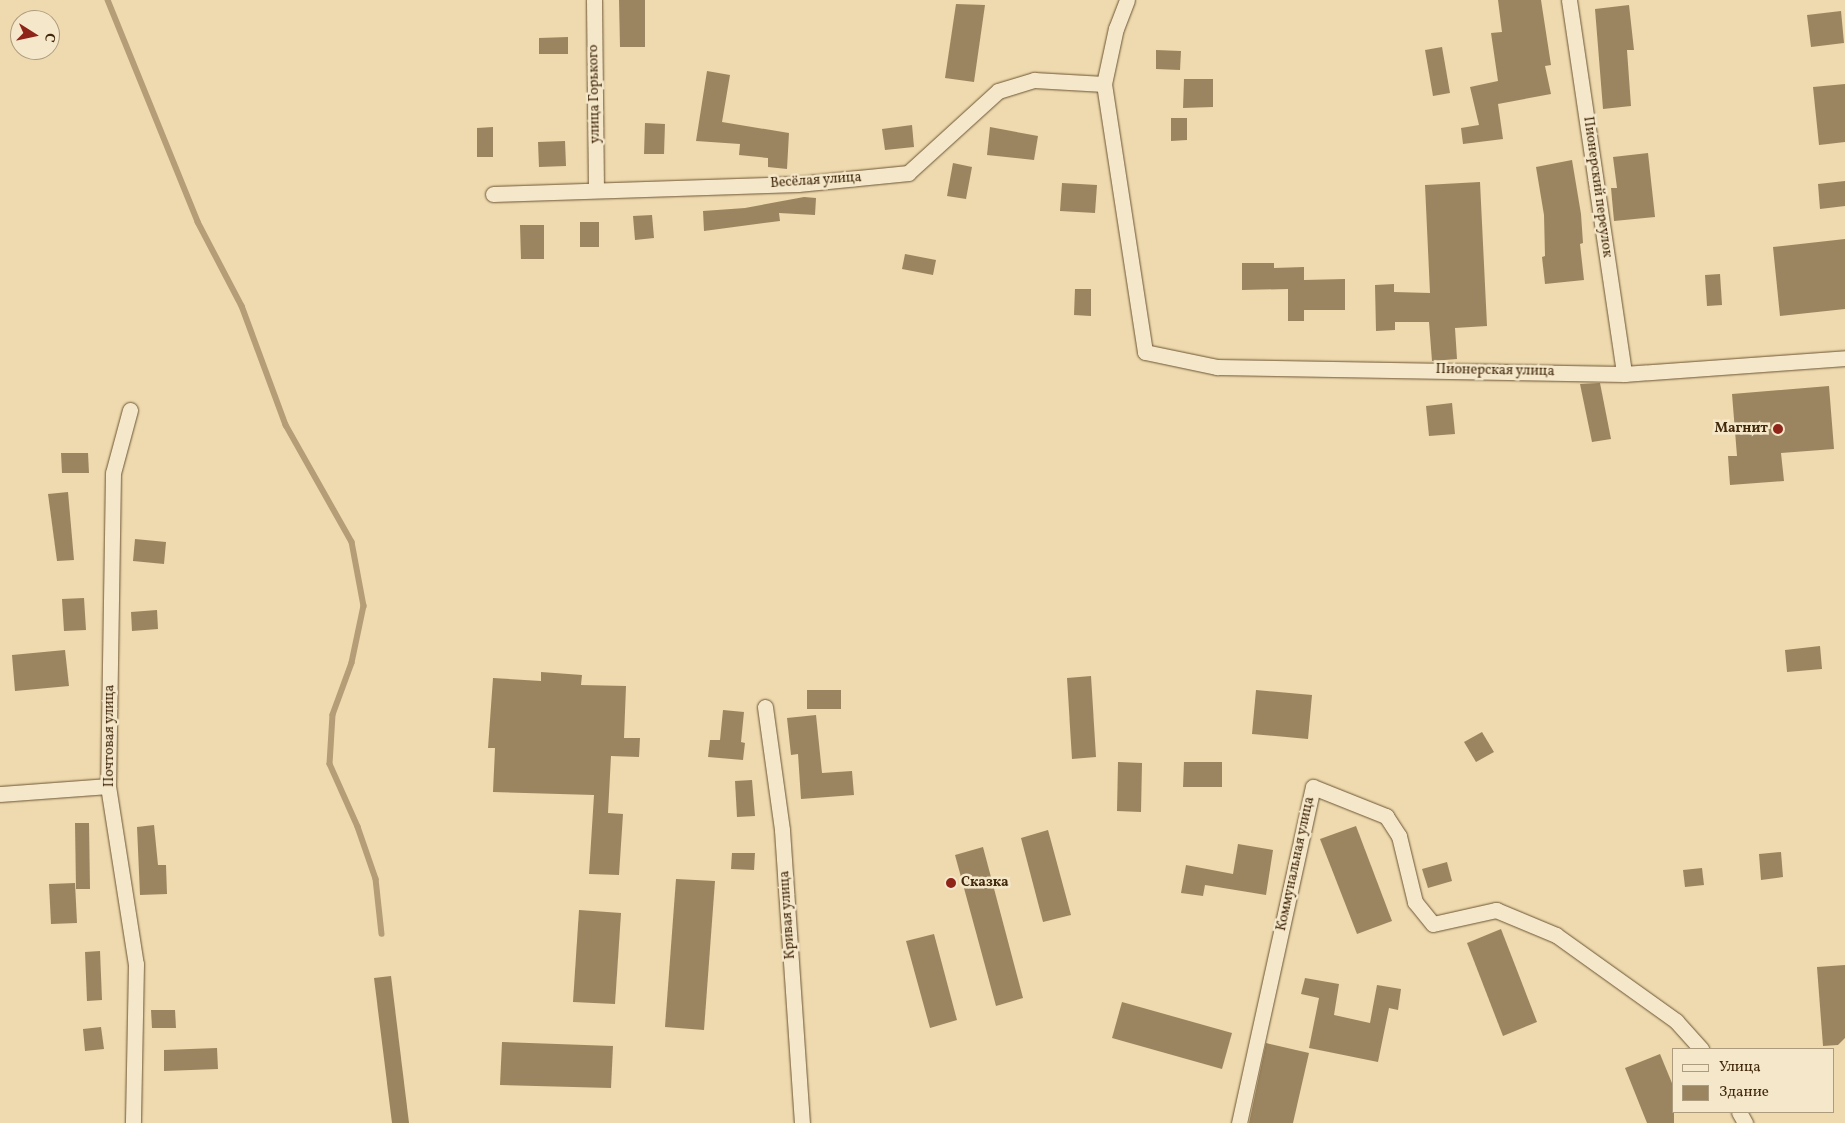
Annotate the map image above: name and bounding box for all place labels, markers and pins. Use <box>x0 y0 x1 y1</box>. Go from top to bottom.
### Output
place label: Магнит <box>1714 421 1768 437</box>
marker: Магнит <box>1772 423 1784 435</box>
place label: Сказка <box>961 875 1009 891</box>
marker: Сказка <box>945 877 957 889</box>

